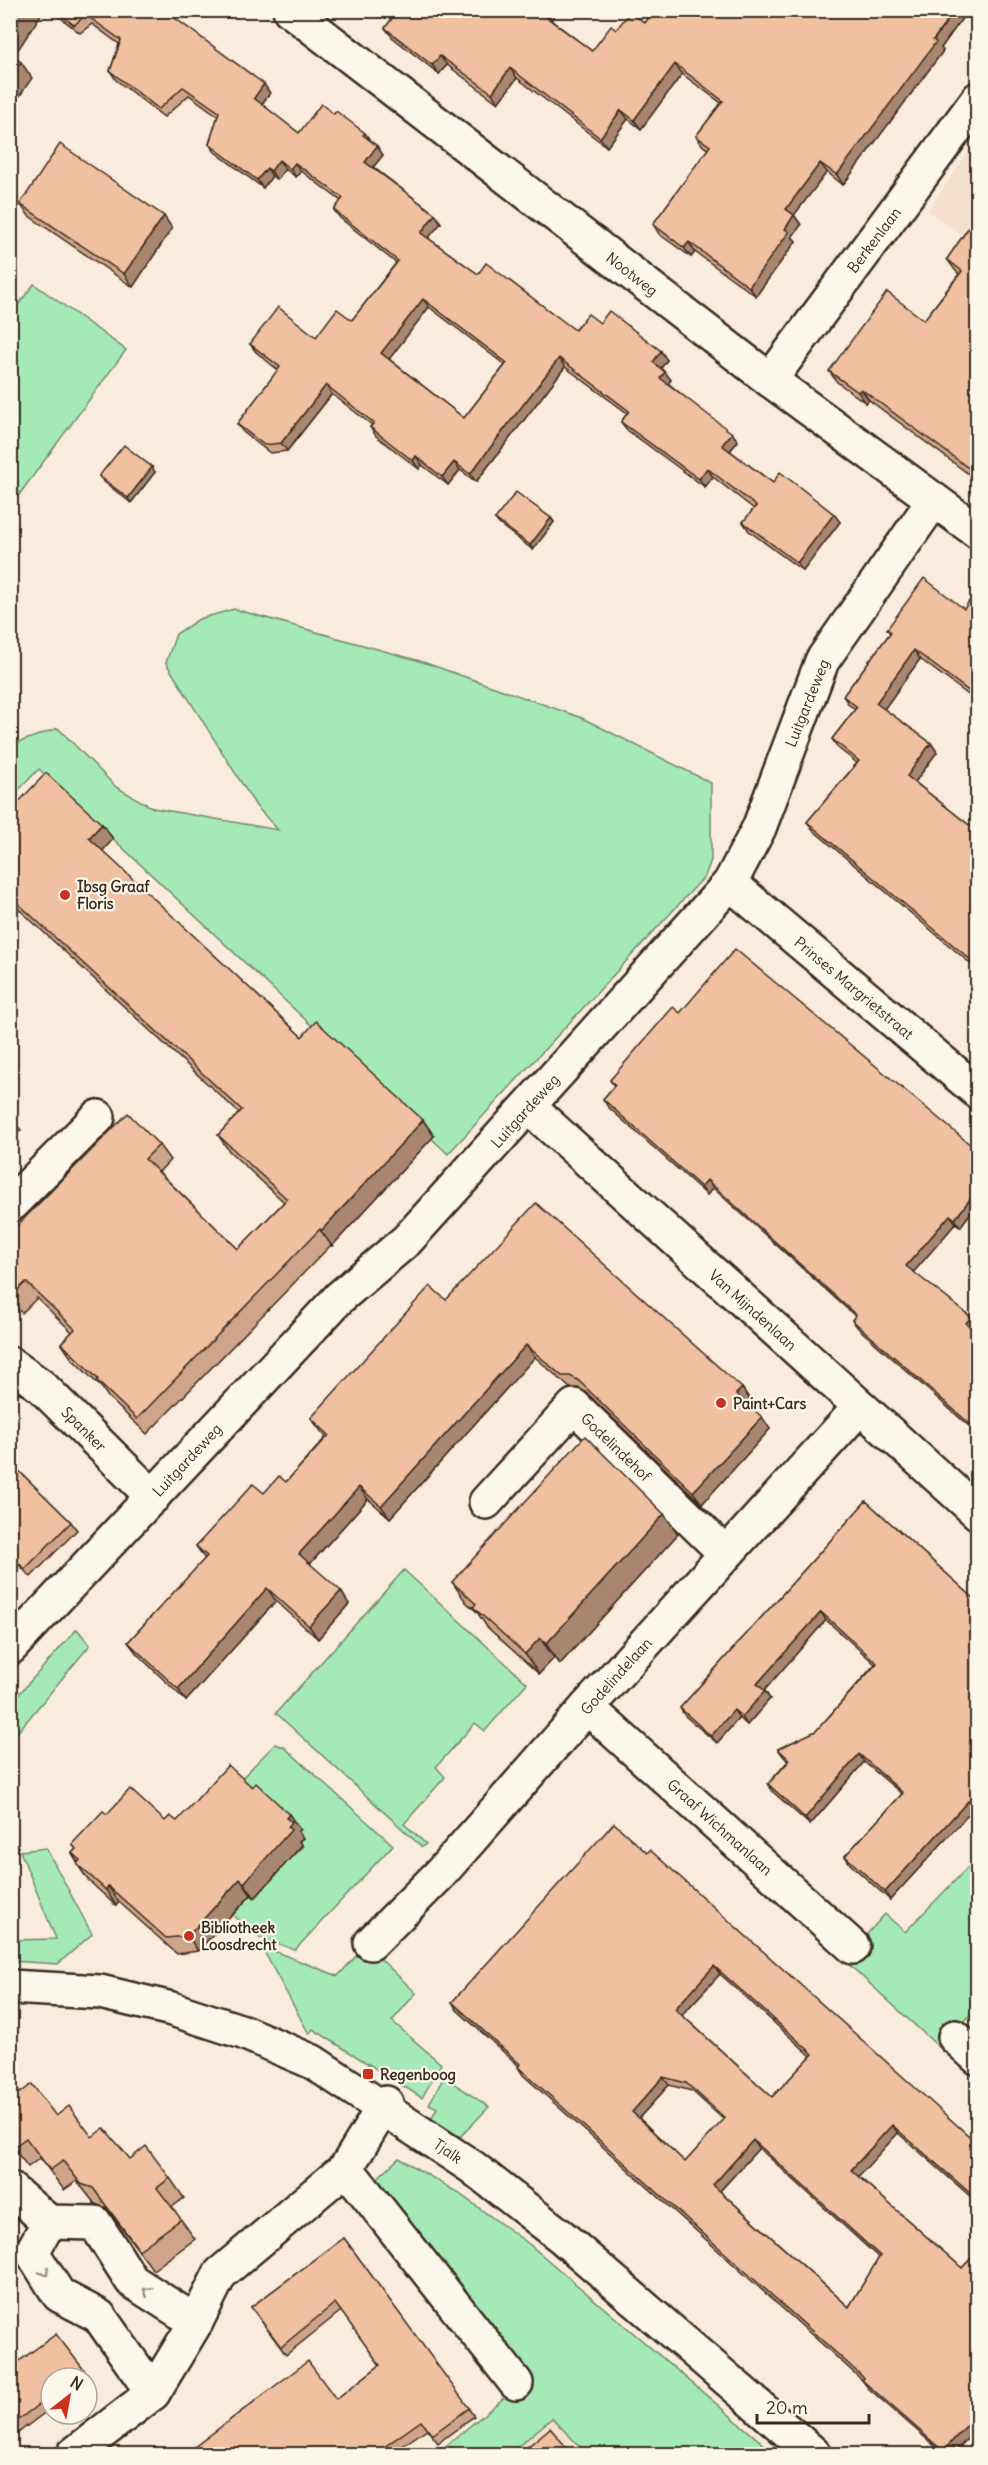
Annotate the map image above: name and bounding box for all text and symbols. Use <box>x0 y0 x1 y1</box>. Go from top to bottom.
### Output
street label: Berkenlaan <box>843 203 905 277</box>
street label: Nootweg <box>602 248 662 300</box>
street label: Luitgardeweg <box>781 656 833 750</box>
place label: Ibsg Graaf Floris <box>77 877 150 913</box>
marker: Ibsg Graaf Floris <box>58 888 72 902</box>
street label: Prinses Margrietstraat <box>790 933 918 1043</box>
street label: Luitgardeweg <box>487 1070 563 1152</box>
street label: Van Mijndenlaan <box>705 1266 801 1355</box>
place label: Paint+Cars <box>733 1394 807 1413</box>
marker: Paint+Cars <box>714 1396 728 1410</box>
street label: Spanker <box>58 1403 110 1455</box>
street label: Godelindehof <box>577 1409 656 1486</box>
street label: Luitgardeweg <box>148 1419 226 1501</box>
street label: Godelindelaan <box>576 1633 656 1719</box>
street label: Graaf Wichmanlaan <box>663 1775 777 1879</box>
place label: Bibliotheek Loosdrecht <box>201 1918 277 1954</box>
marker: Bibliotheek Loosdrecht <box>182 1929 196 1943</box>
place label: Regenboog <box>380 2065 456 2085</box>
marker: Regenboog <box>361 2067 375 2081</box>
street label: Tjalk <box>430 2135 466 2168</box>
one-way arrow <box>38 2265 49 2276</box>
one-way arrow <box>142 2287 153 2298</box>
north arrow <box>39 2366 99 2426</box>
text: N <box>67 2372 87 2395</box>
scale bar <box>757 2387 870 2425</box>
text: 20 m <box>766 2396 808 2419</box>

